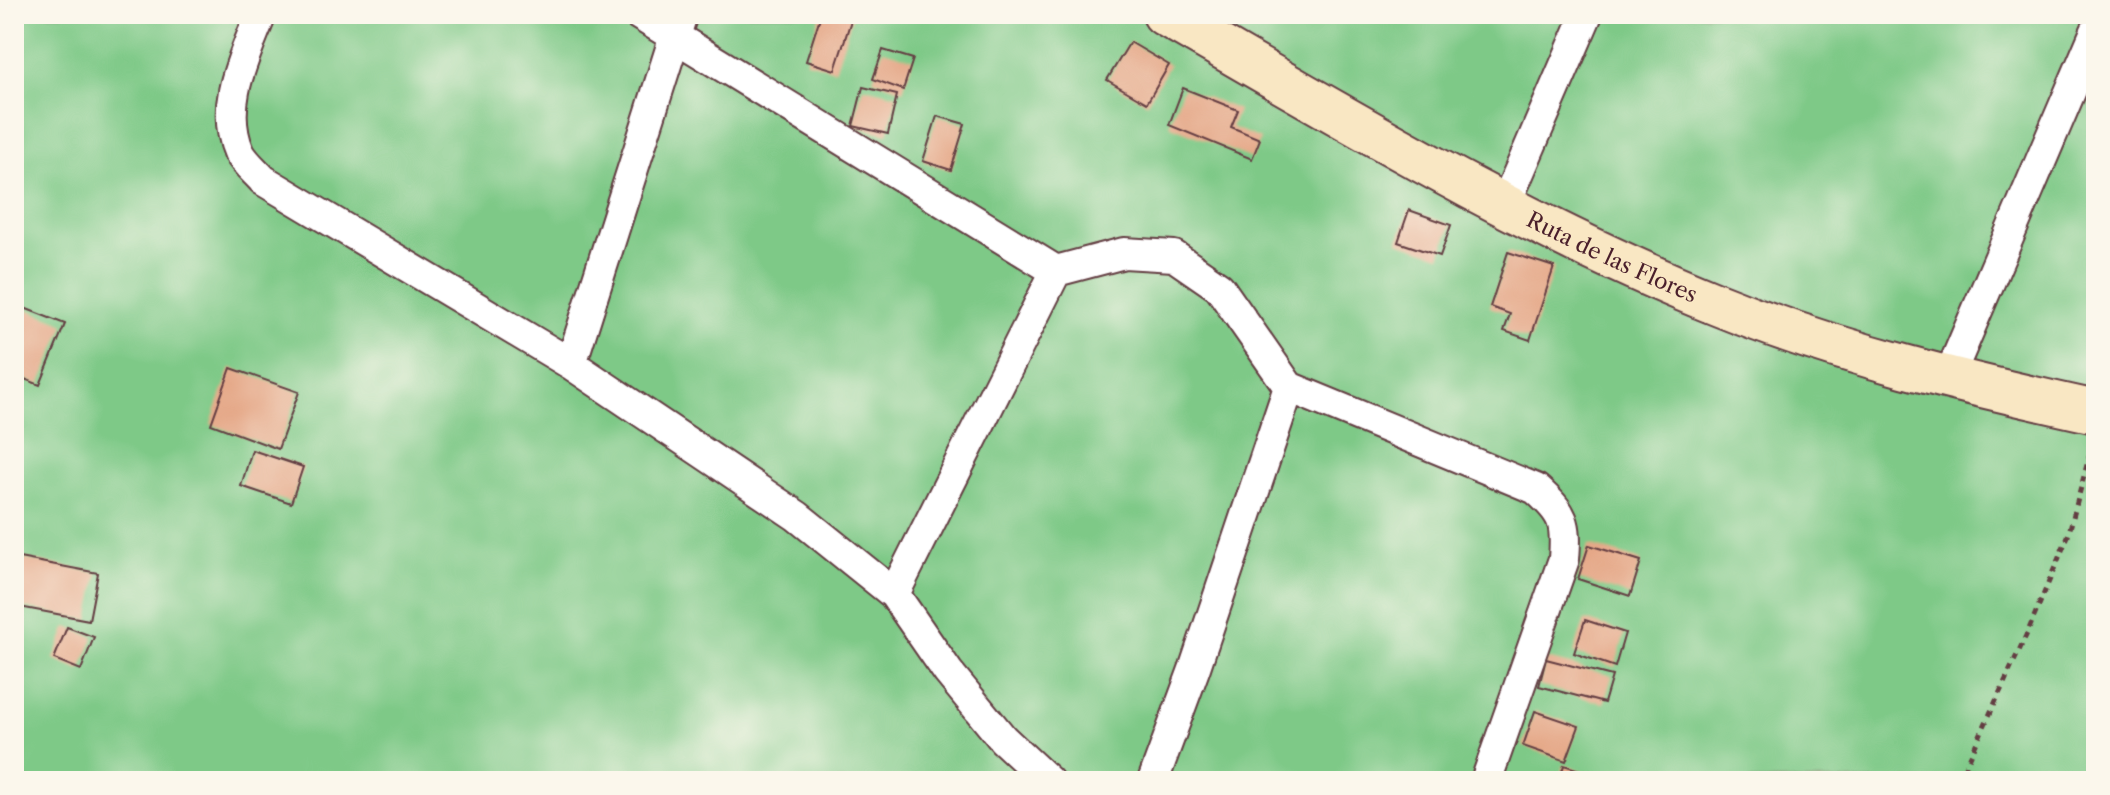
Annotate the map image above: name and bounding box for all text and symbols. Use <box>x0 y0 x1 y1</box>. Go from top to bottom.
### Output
street label: Ruta de las Flores <box>1522 206 1701 308</box>

